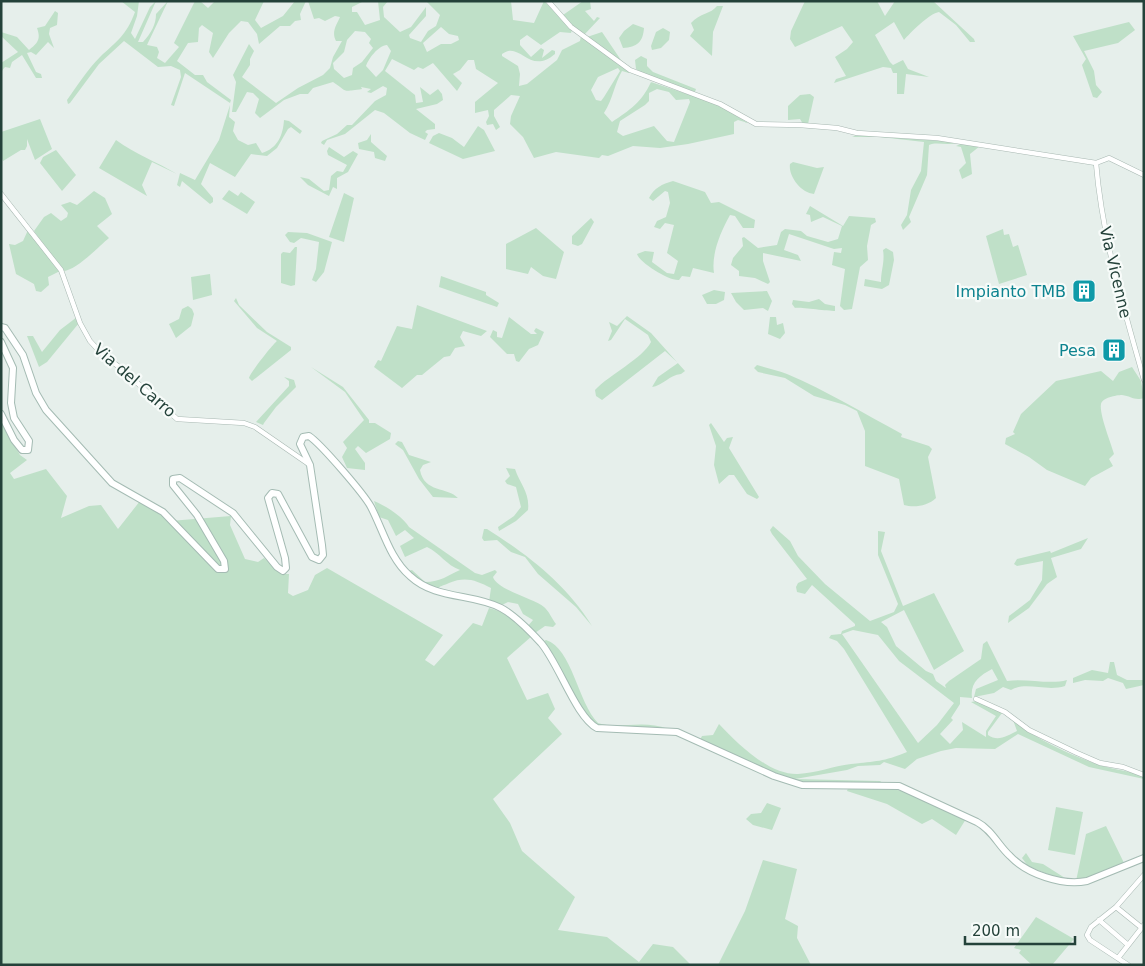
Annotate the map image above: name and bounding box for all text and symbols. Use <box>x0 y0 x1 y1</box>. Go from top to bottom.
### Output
street label: Via Vicenne <box>1096 224 1135 320</box>
building icon: Impianto TMB <box>1071 278 1097 304</box>
place label: Impianto TMB <box>955 282 1066 301</box>
building icon: Pesa <box>1101 337 1127 363</box>
street label: Via del Carro <box>90 340 180 421</box>
place label: Pesa <box>1059 341 1096 360</box>
scale bar <box>965 914 1075 946</box>
text: 200 m <box>972 922 1020 940</box>

